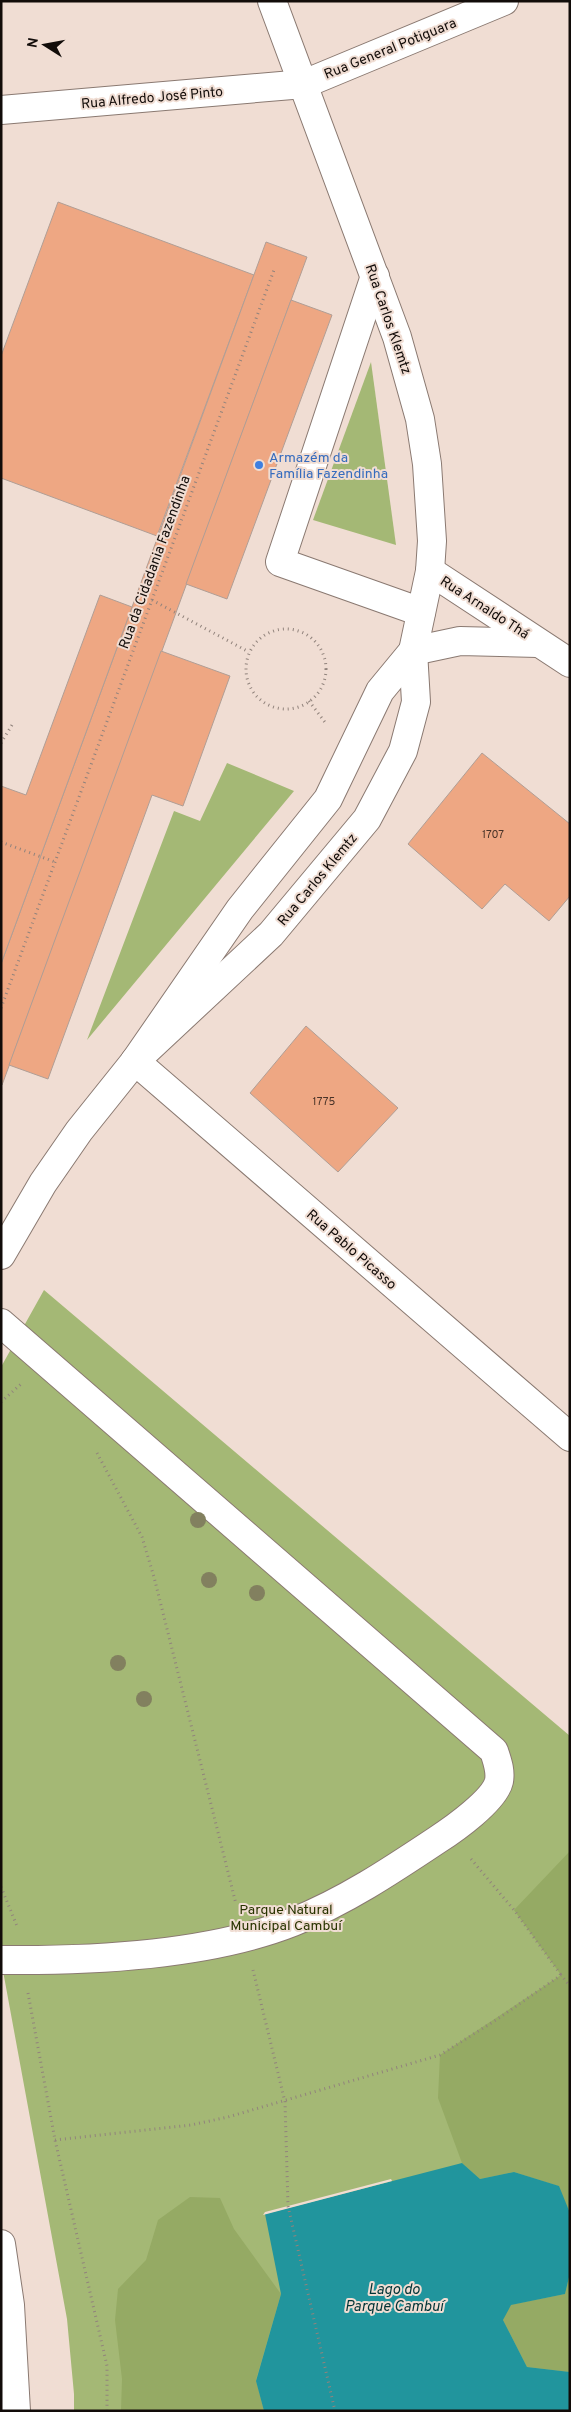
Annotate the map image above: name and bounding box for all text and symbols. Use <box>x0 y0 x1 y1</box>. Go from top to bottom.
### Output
street label: Rua General Potiguara <box>322 15 459 84</box>
north arrow <box>20 20 70 70</box>
text: N <box>24 36 43 49</box>
street label: Rua Alfredo José Pinto <box>80 84 224 113</box>
street label: Rua Carlos Klemtz <box>361 262 414 377</box>
place label: Armazém da Família Fazendinha <box>269 450 388 483</box>
marker: Armazém da Família Fazendinha <box>253 459 265 471</box>
street label: Rua da Cidadania Fazendinha <box>116 474 195 652</box>
street label: Rua Arnaldo Thá <box>436 573 532 643</box>
house number: 1707 <box>482 828 504 842</box>
street label: Rua Carlos Klemtz <box>275 830 362 930</box>
house number: 1775 <box>313 1095 336 1109</box>
street label: Rua Pablo Picasso <box>303 1206 400 1294</box>
park label: Parque Natural Municipal Cambuí <box>230 1902 343 1935</box>
water label: Lago do Parque Cambuí <box>345 2281 447 2317</box>

